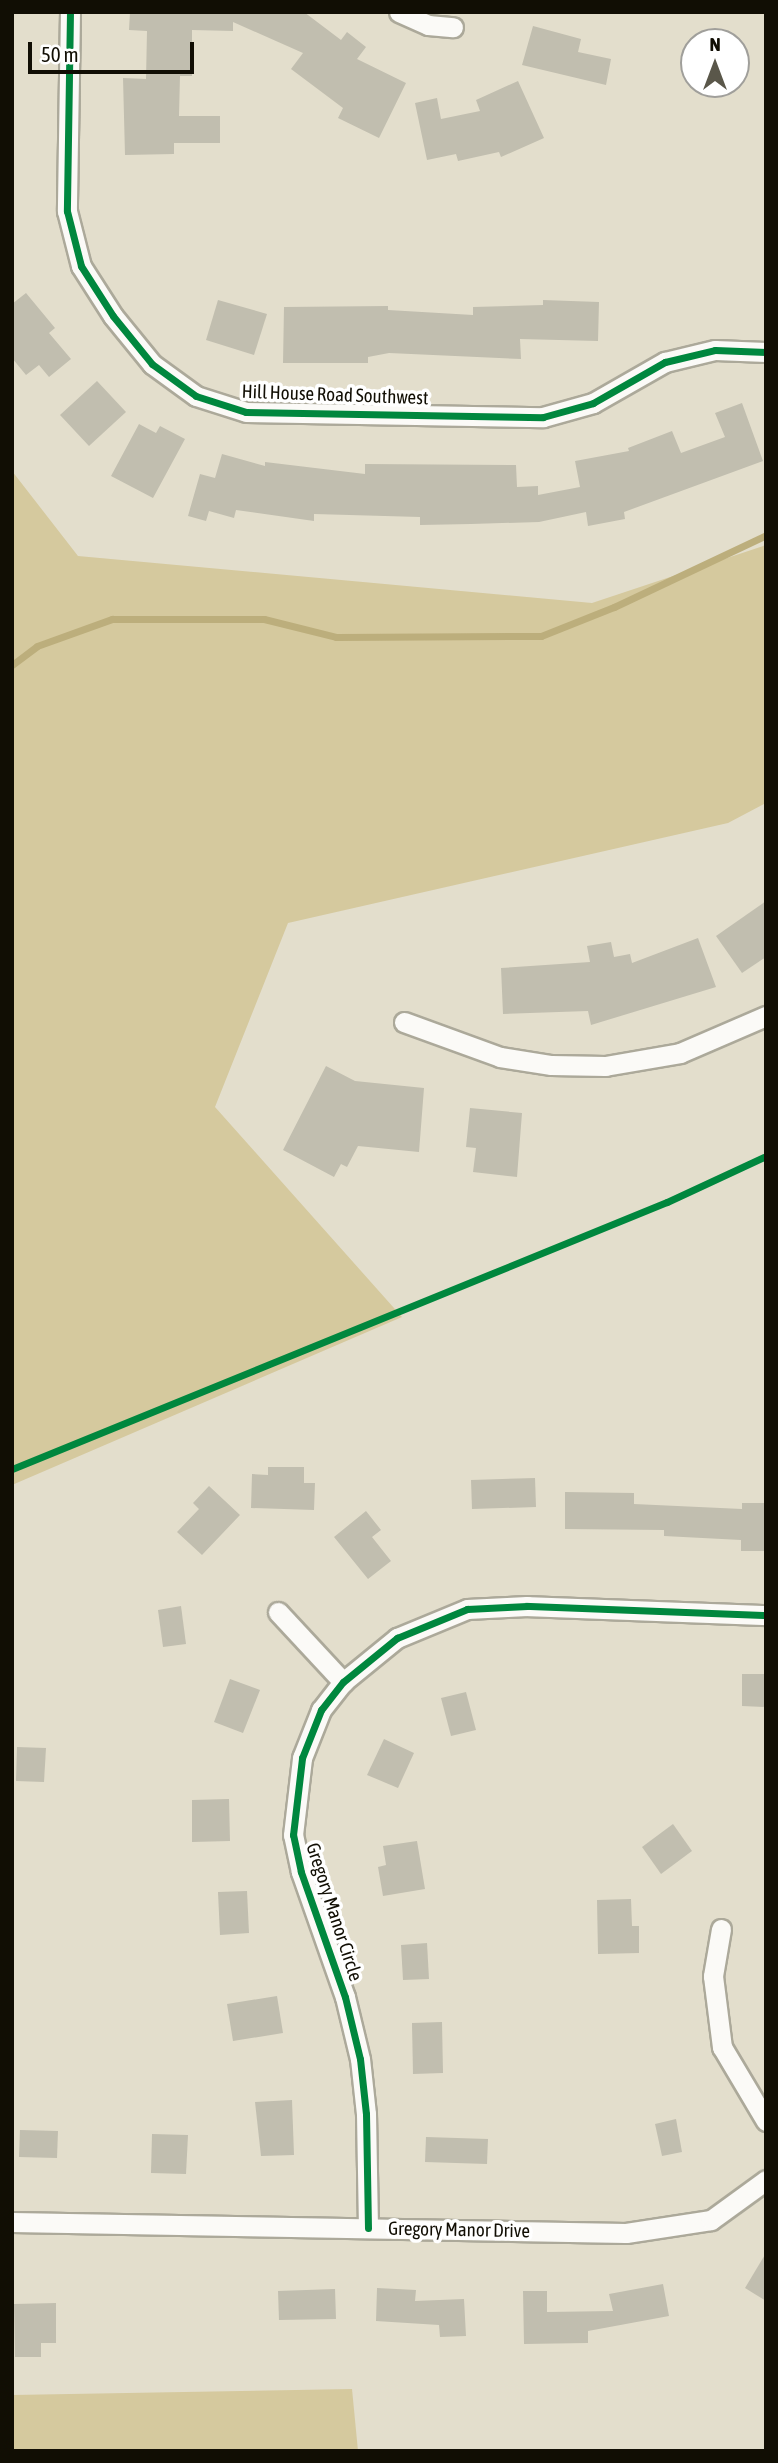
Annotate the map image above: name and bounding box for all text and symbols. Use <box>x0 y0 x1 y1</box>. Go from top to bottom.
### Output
scale bar <box>32 28 198 72</box>
north arrow <box>680 28 750 98</box>
text: N <box>709 33 721 55</box>
text: 50 m <box>41 42 79 66</box>
street label: Hill House Road Southwest <box>241 380 429 410</box>
street label: Gregory Manor Circle <box>301 1840 367 1984</box>
street label: Gregory Manor Drive <box>388 2217 530 2243</box>

